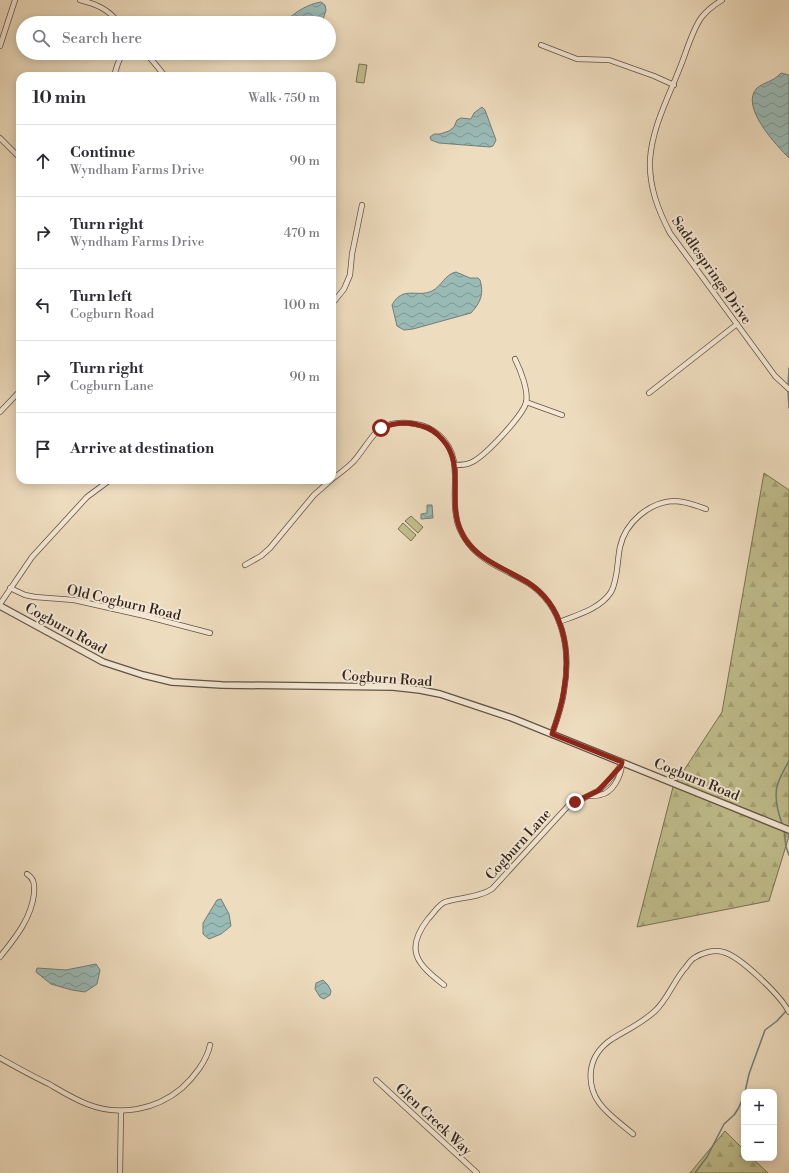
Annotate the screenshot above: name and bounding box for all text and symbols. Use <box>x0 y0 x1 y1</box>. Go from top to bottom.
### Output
search box <box>16 16 336 60</box>
icon: search <box>30 27 52 49</box>
text: Search here <box>62 29 142 48</box>
text: 10 min <box>32 87 86 109</box>
text: Walk · 750 m <box>248 90 320 106</box>
text: Continue <box>70 143 135 162</box>
icon: ahead <box>32 150 54 172</box>
text: 90 m <box>289 153 320 169</box>
text: Wyndham Farms Drive <box>70 162 204 178</box>
street label: Saddlesprings Drive <box>667 213 755 328</box>
text: Turn right <box>70 215 144 234</box>
icon: right <box>32 222 54 244</box>
text: 470 m <box>284 225 320 241</box>
text: Wyndham Farms Drive <box>70 234 204 250</box>
text: Turn left <box>70 287 132 306</box>
icon: left <box>32 294 54 316</box>
text: 100 m <box>284 297 320 313</box>
text: Cogburn Road <box>70 306 154 322</box>
text: Turn right <box>70 359 144 378</box>
icon: right <box>32 366 54 388</box>
text: 90 m <box>289 369 320 385</box>
text: Cogburn Lane <box>70 378 154 394</box>
route start <box>372 419 390 437</box>
icon: arrive <box>32 438 54 460</box>
text: Arrive at destination <box>70 439 214 458</box>
street label: Old Cogburn Road <box>65 581 183 625</box>
street label: Cogburn Road <box>22 599 110 659</box>
street label: Cogburn Road <box>341 667 433 691</box>
street label: Cogburn Road <box>651 755 742 805</box>
route end <box>566 793 584 811</box>
street label: Cogburn Lane <box>482 805 556 884</box>
street label: Glen Creek Way <box>391 1080 476 1160</box>
map controls <box>741 1089 777 1161</box>
button: + <box>741 1089 777 1125</box>
button: − <box>741 1125 777 1161</box>

